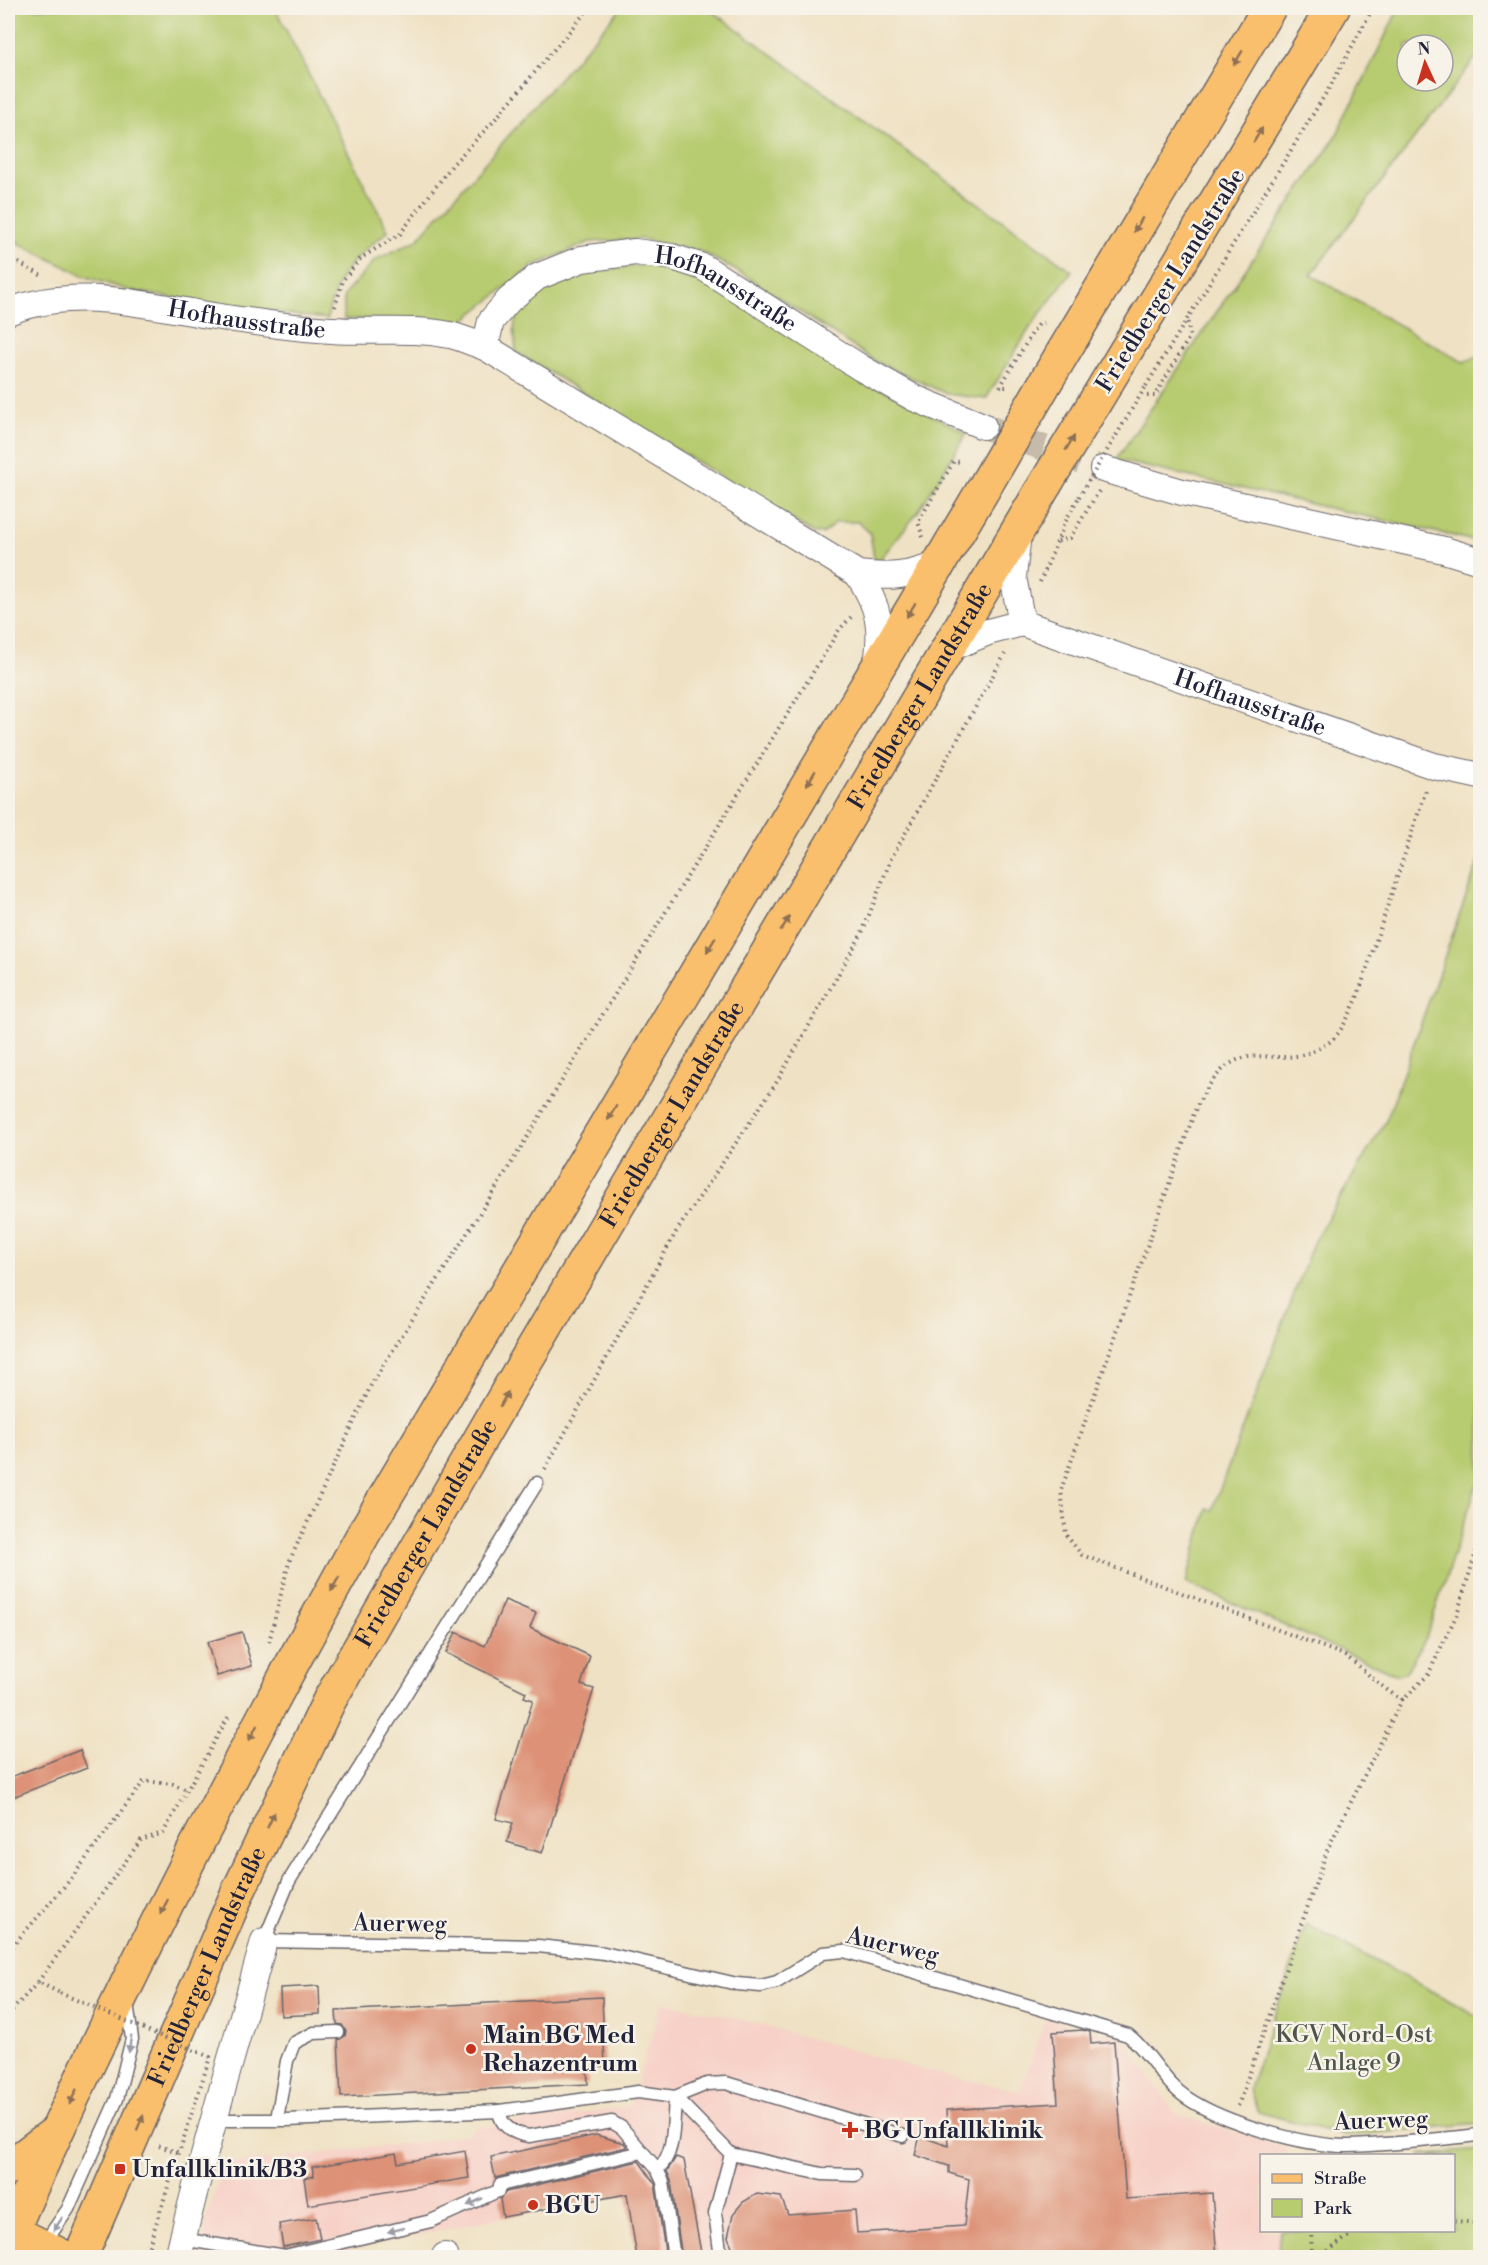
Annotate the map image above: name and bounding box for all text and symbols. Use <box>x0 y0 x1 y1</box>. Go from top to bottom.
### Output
north arrow <box>1395 33 1455 93</box>
text: N <box>1417 39 1431 59</box>
one-way arrow <box>1233 50 1244 66</box>
one-way arrow <box>1253 126 1263 143</box>
street label: Friedberger Landstraße <box>1090 163 1252 398</box>
one-way arrow <box>1133 217 1144 233</box>
street label: Hofhausstraße <box>653 241 802 339</box>
street label: Hofhausstraße <box>165 294 327 346</box>
one-way arrow <box>1065 435 1076 451</box>
street label: Friedberger Landstraße <box>842 577 999 816</box>
one-way arrow <box>905 602 916 618</box>
street label: Hofhausstraße <box>1170 663 1330 743</box>
one-way arrow <box>805 770 816 786</box>
one-way arrow <box>780 916 791 932</box>
one-way arrow <box>706 937 717 953</box>
street label: Friedberger Landstraße <box>594 996 752 1234</box>
one-way arrow <box>606 1105 617 1121</box>
one-way arrow <box>498 1391 509 1407</box>
street label: Friedberger Landstraße <box>349 1414 504 1653</box>
one-way arrow <box>330 1576 340 1593</box>
one-way arrow <box>248 1725 258 1742</box>
one-way arrow <box>266 1811 276 1829</box>
street label: Friedberger Landstraße <box>142 1842 273 2091</box>
one-way arrow <box>160 1898 170 1916</box>
street label: Auerweg <box>352 1908 448 1940</box>
street label: Auerweg <box>842 1921 943 1971</box>
park label: KGV Nord-Ost Anlage 9 <box>1275 2020 1433 2078</box>
place label: Main BG Med Rehazentrum <box>483 2021 638 2079</box>
one-way arrow <box>126 2035 135 2054</box>
marker: Main BG Med Rehazentrum <box>464 2042 478 2056</box>
one-way arrow <box>68 2088 77 2105</box>
street label: Auerweg <box>1332 2104 1429 2138</box>
one-way arrow <box>135 2114 145 2132</box>
place label: BG Unfallklinik <box>864 2116 1044 2146</box>
marker: BG Unfallklinik <box>841 2121 859 2139</box>
legend <box>1260 2154 1455 2232</box>
place label: Unfallklinik/B3 <box>132 2155 307 2185</box>
marker: Unfallklinik/B3 <box>113 2162 127 2176</box>
text: Straße <box>1314 2167 1367 2190</box>
place label: BGU <box>545 2191 601 2221</box>
text: Park <box>1314 2197 1353 2220</box>
one-way arrow <box>467 2198 484 2207</box>
marker: BGU <box>526 2198 540 2212</box>
one-way arrow <box>52 2215 64 2231</box>
one-way arrow <box>387 2225 405 2235</box>

